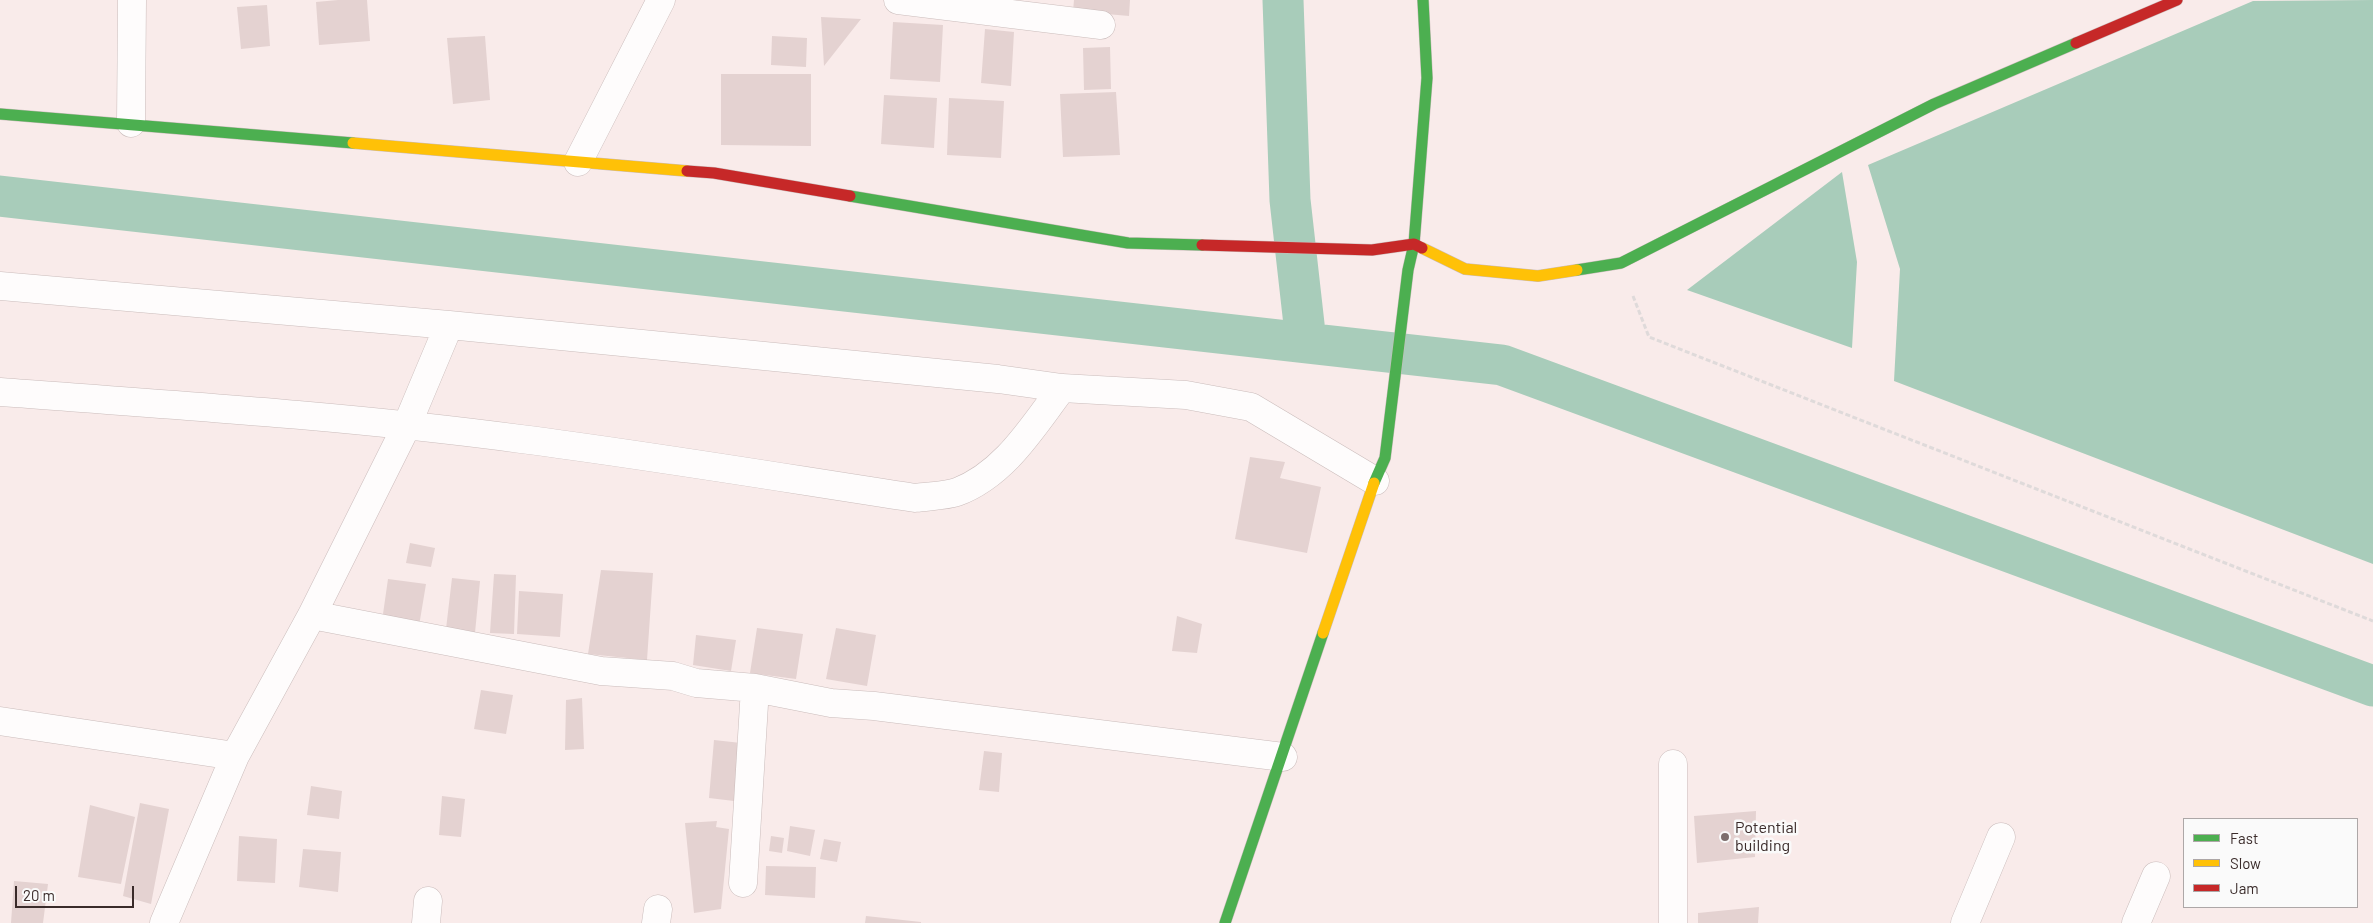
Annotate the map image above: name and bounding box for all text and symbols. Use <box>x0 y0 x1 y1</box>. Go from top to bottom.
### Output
place label: Potential building <box>1735 818 1797 856</box>
legend <box>2183 818 2358 908</box>
text: Fast <box>2230 829 2258 847</box>
marker: Potential building <box>1719 831 1731 843</box>
text: Slow <box>2230 854 2261 872</box>
scale bar <box>18 876 136 908</box>
text: Jam <box>2230 879 2259 897</box>
text: 20 m <box>23 886 55 904</box>

